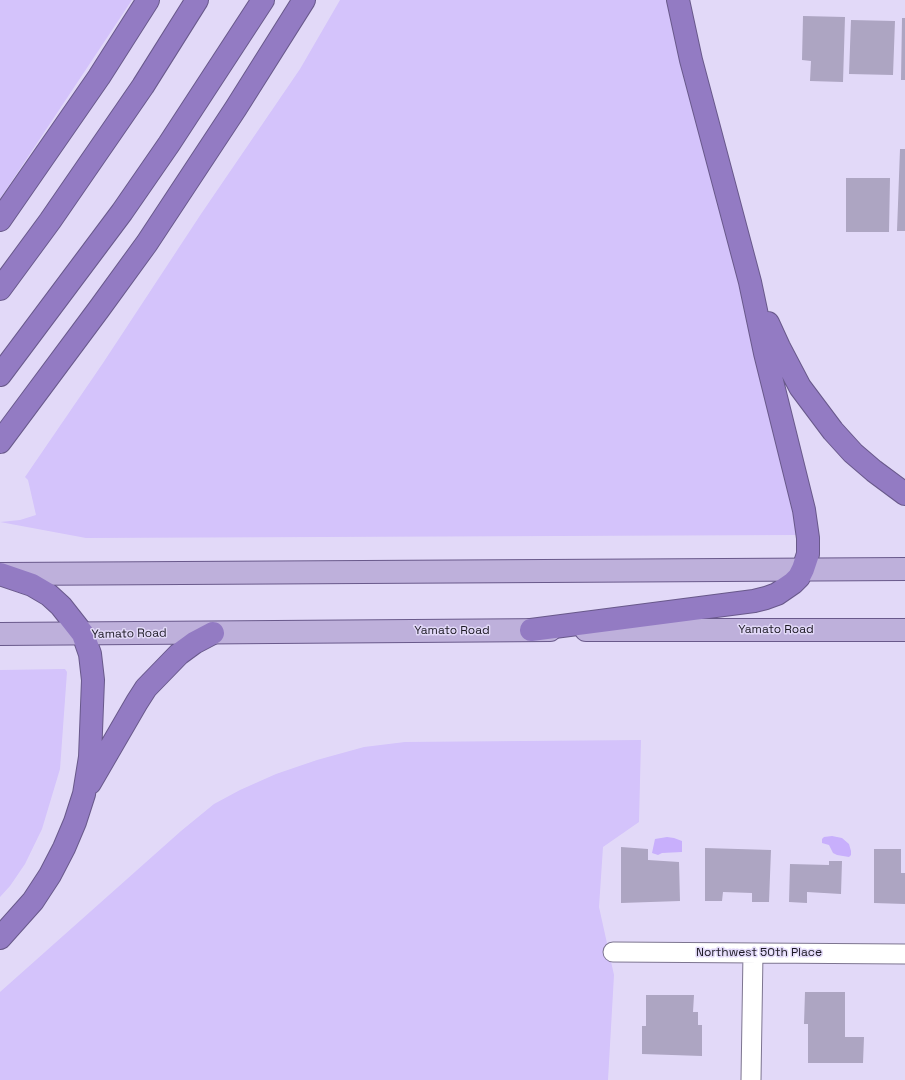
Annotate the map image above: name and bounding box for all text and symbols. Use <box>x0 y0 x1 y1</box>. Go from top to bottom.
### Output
street label: Yamato Road <box>738 623 814 637</box>
street label: Yamato Road <box>414 624 490 638</box>
street label: Yamato Road <box>91 626 167 642</box>
street label: Northwest 50th Place <box>696 946 822 960</box>

